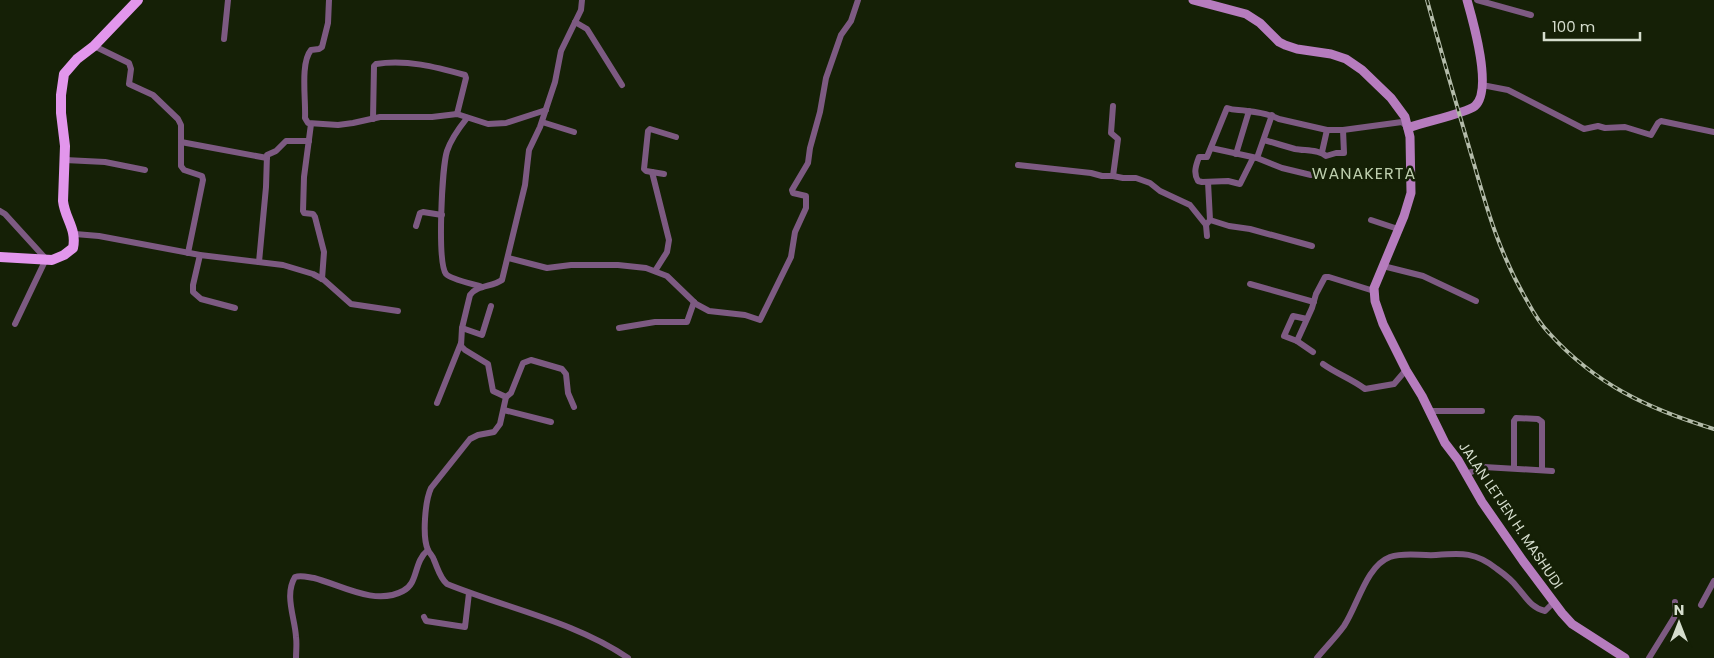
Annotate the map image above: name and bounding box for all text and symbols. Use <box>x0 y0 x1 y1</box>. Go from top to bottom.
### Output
scale bar <box>1544 10 1640 42</box>
text: 100 m <box>1552 16 1595 37</box>
district label: WANAKERTA <box>1312 162 1416 185</box>
street label: JALAN LETJEN H. MASHUDI <box>1454 438 1568 592</box>
north arrow <box>1654 598 1704 648</box>
text: N <box>1674 600 1684 620</box>

